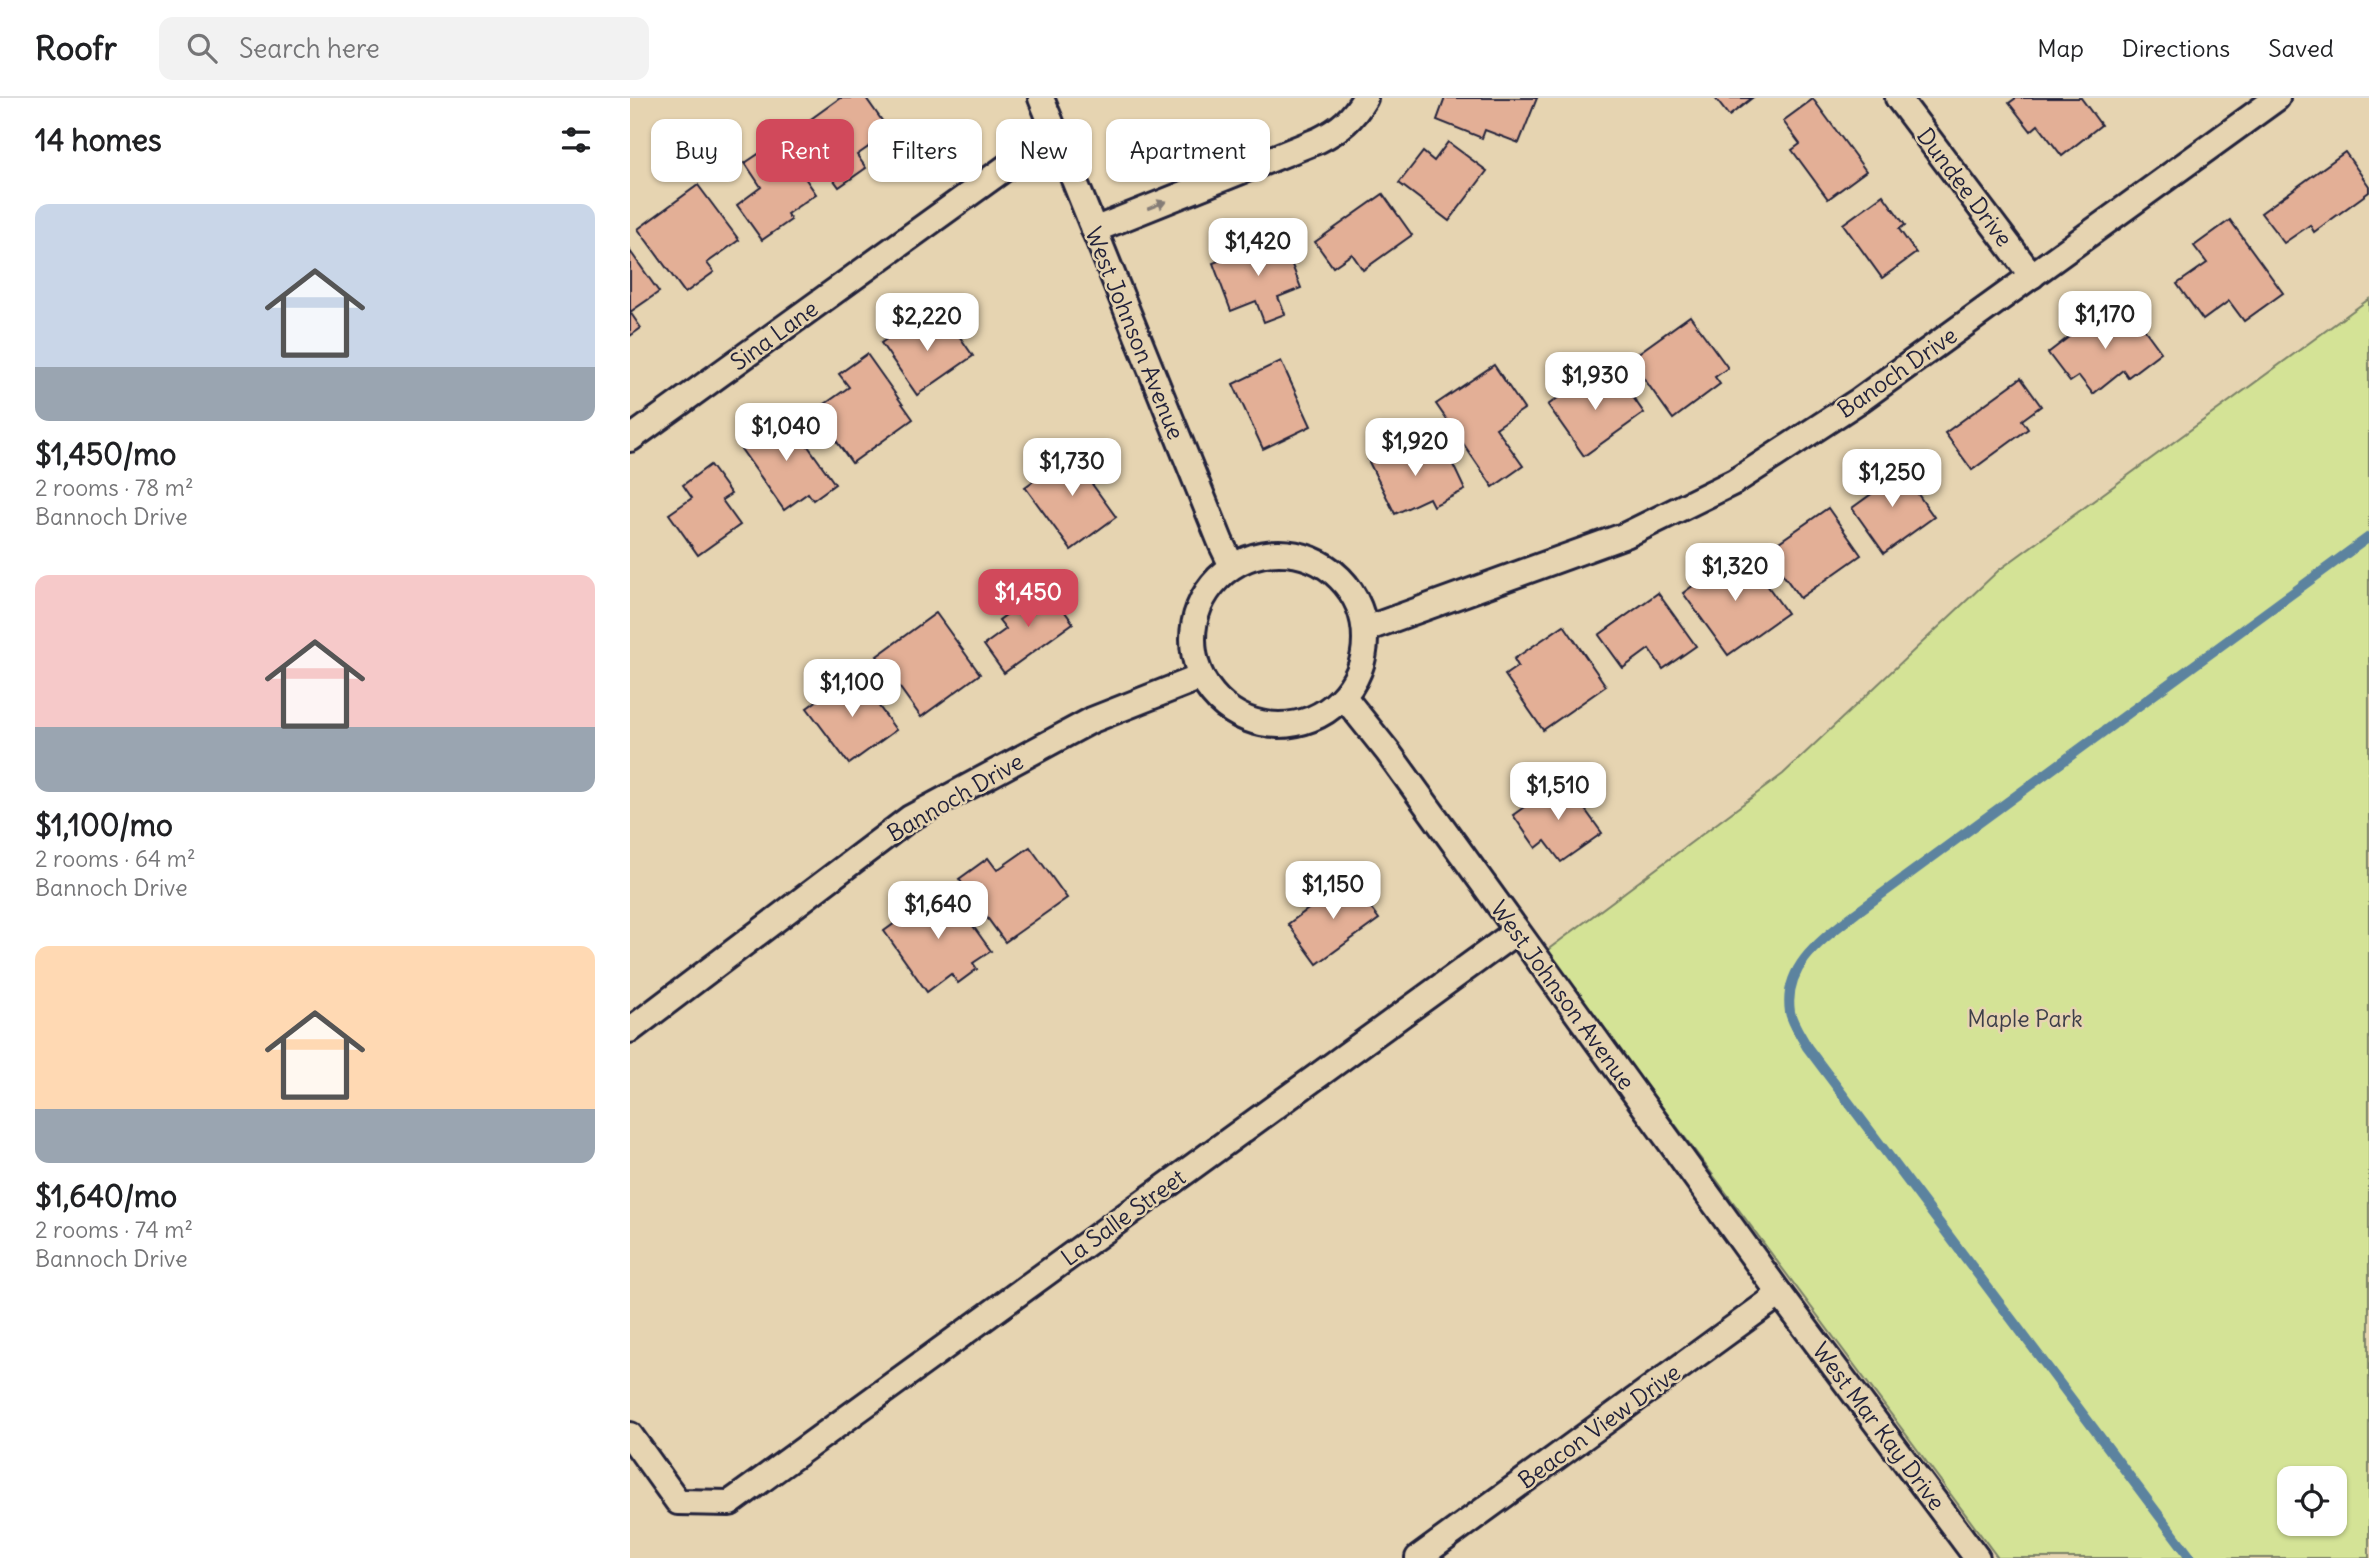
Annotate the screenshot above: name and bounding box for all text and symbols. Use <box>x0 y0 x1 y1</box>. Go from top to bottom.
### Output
search box <box>159 17 649 80</box>
text: Roofr <box>35 27 117 69</box>
icon: search <box>183 29 221 67</box>
text: Search here <box>239 32 380 65</box>
text: Map <box>2037 33 2084 63</box>
text: Directions <box>2122 33 2230 63</box>
text: Saved <box>2268 33 2334 63</box>
chip: Buy <box>651 119 742 182</box>
chip: Rent <box>756 119 854 182</box>
chip: Filters <box>868 119 982 182</box>
chip: New <box>996 119 1092 182</box>
chip: Apartment <box>1106 119 1270 182</box>
text: 14 homes <box>35 121 162 159</box>
icon: filters <box>557 121 595 159</box>
street label: Dundee Drive <box>1911 122 2019 252</box>
one-way arrow <box>1147 199 1168 210</box>
pin: $1,420 <box>1201 218 1315 278</box>
street label: West Johnson Avenue <box>1079 223 1191 443</box>
text: $1,420 <box>1225 226 1291 255</box>
icon: home <box>252 250 378 376</box>
pin: $1,170 <box>2048 292 2162 351</box>
street label: Sina Lane <box>725 294 823 376</box>
pin: $2,220 <box>870 294 984 353</box>
text: $1,170 <box>2075 299 2135 328</box>
text: $2,220 <box>892 301 962 330</box>
street label: Banoch Drive <box>1832 320 1962 424</box>
pin: $1,930 <box>1538 352 1652 412</box>
text: $1,930 <box>1561 360 1629 389</box>
pin: $1,040 <box>729 404 843 463</box>
text: $1,040 <box>751 411 821 440</box>
pin: $1,920 <box>1358 418 1472 478</box>
text: $1,920 <box>1381 426 1449 455</box>
text: $1,450/mo <box>35 435 176 473</box>
pin: $1,730 <box>1015 438 1129 498</box>
text: $1,730 <box>1039 446 1105 475</box>
pin: $1,250 <box>1835 450 1949 509</box>
text: $1,250 <box>1858 457 1926 486</box>
text: 2 rooms · 78 m² <box>35 473 194 502</box>
text: Bannoch Drive <box>35 502 188 531</box>
pin: $1,320 <box>1678 544 1792 603</box>
text: $1,320 <box>1701 551 1769 580</box>
pin: $1,450 <box>971 570 1085 629</box>
text: $1,450 <box>994 577 1062 606</box>
icon: home <box>252 621 378 747</box>
pin: $1,100 <box>795 660 909 719</box>
text: $1,100 <box>820 667 884 696</box>
street label: Bannoch Drive <box>882 746 1028 848</box>
pin: $1,510 <box>1501 762 1615 822</box>
text: $1,510 <box>1526 770 1590 799</box>
text: $1,100/mo <box>35 806 173 844</box>
text: 2 rooms · 64 m² <box>35 844 196 873</box>
pin: $1,150 <box>1276 862 1390 921</box>
text: $1,150 <box>1302 869 1364 898</box>
text: Bannoch Drive <box>35 873 188 902</box>
pin: $1,640 <box>881 882 995 941</box>
text: $1,640 <box>904 889 972 918</box>
street label: West Johnson Avenue <box>1485 895 1641 1095</box>
icon: home <box>252 992 378 1118</box>
park label: Maple Park <box>1967 1004 2083 1033</box>
street label: La Salle Street <box>1055 1162 1191 1272</box>
text: $1,640/mo <box>35 1177 177 1215</box>
text: 2 rooms · 74 m² <box>35 1215 193 1244</box>
text: Bannoch Drive <box>35 1244 188 1273</box>
street label: West Mar Kay Drive <box>1806 1336 1952 1516</box>
street label: Beacon View Drive <box>1512 1357 1686 1495</box>
map controls <box>2277 1466 2347 1536</box>
button: locate <box>2277 1466 2347 1536</box>

